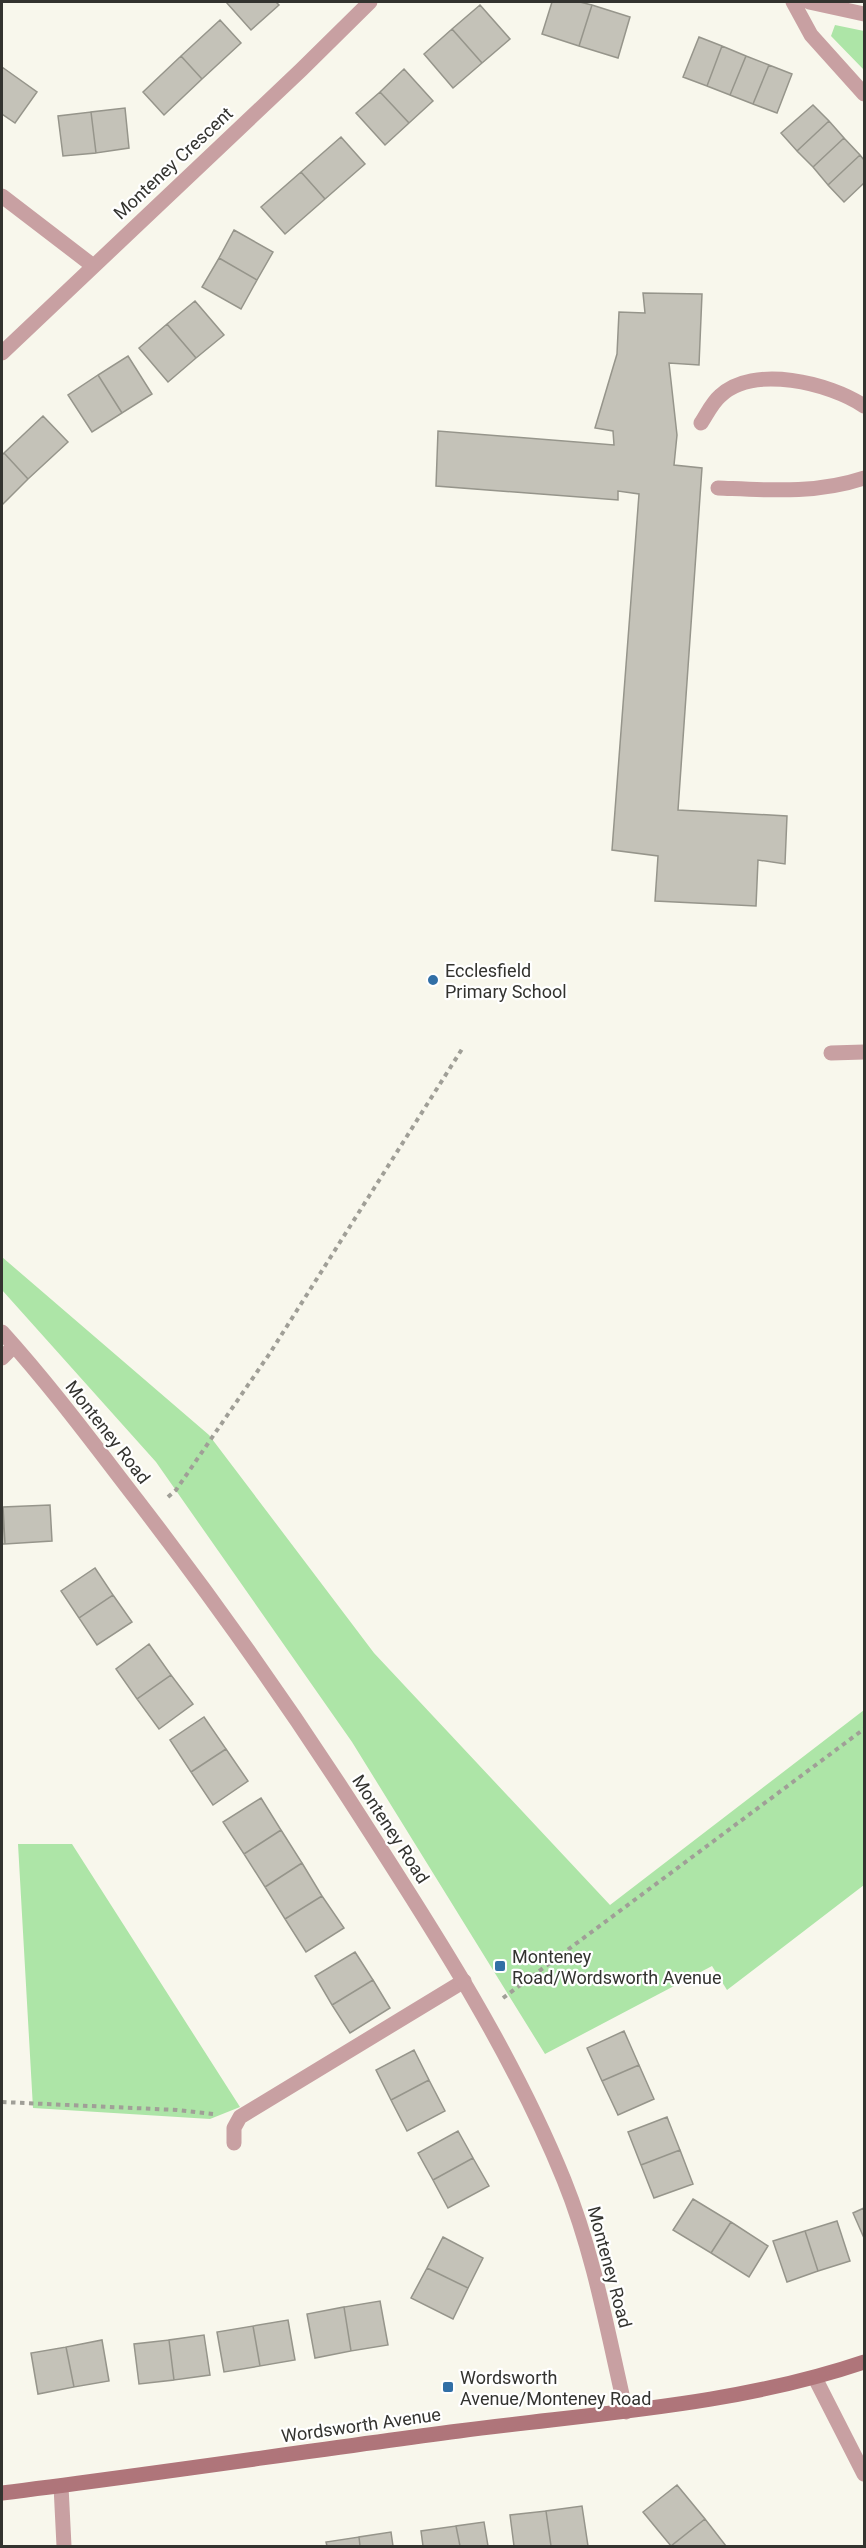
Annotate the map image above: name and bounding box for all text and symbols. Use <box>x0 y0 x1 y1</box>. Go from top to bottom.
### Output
street label: Monteney Crescent <box>109 102 237 224</box>
place label: Ecclesfield Primary School <box>445 960 567 1002</box>
marker: Ecclesfield Primary School <box>426 973 440 987</box>
street label: Monteney Road <box>61 1376 155 1488</box>
street label: Monteney Road <box>348 1771 434 1887</box>
place label: Monteney Road/Wordsworth Avenue <box>512 1946 722 1988</box>
marker: Monteney Road/Wordsworth Avenue <box>493 1959 507 1973</box>
street label: Monteney Road <box>584 2204 636 2330</box>
place label: Wordsworth Avenue/Monteney Road <box>460 2367 651 2409</box>
marker: Wordsworth Avenue/Monteney Road <box>441 2380 455 2394</box>
street label: Wordsworth Avenue <box>280 2403 442 2447</box>

